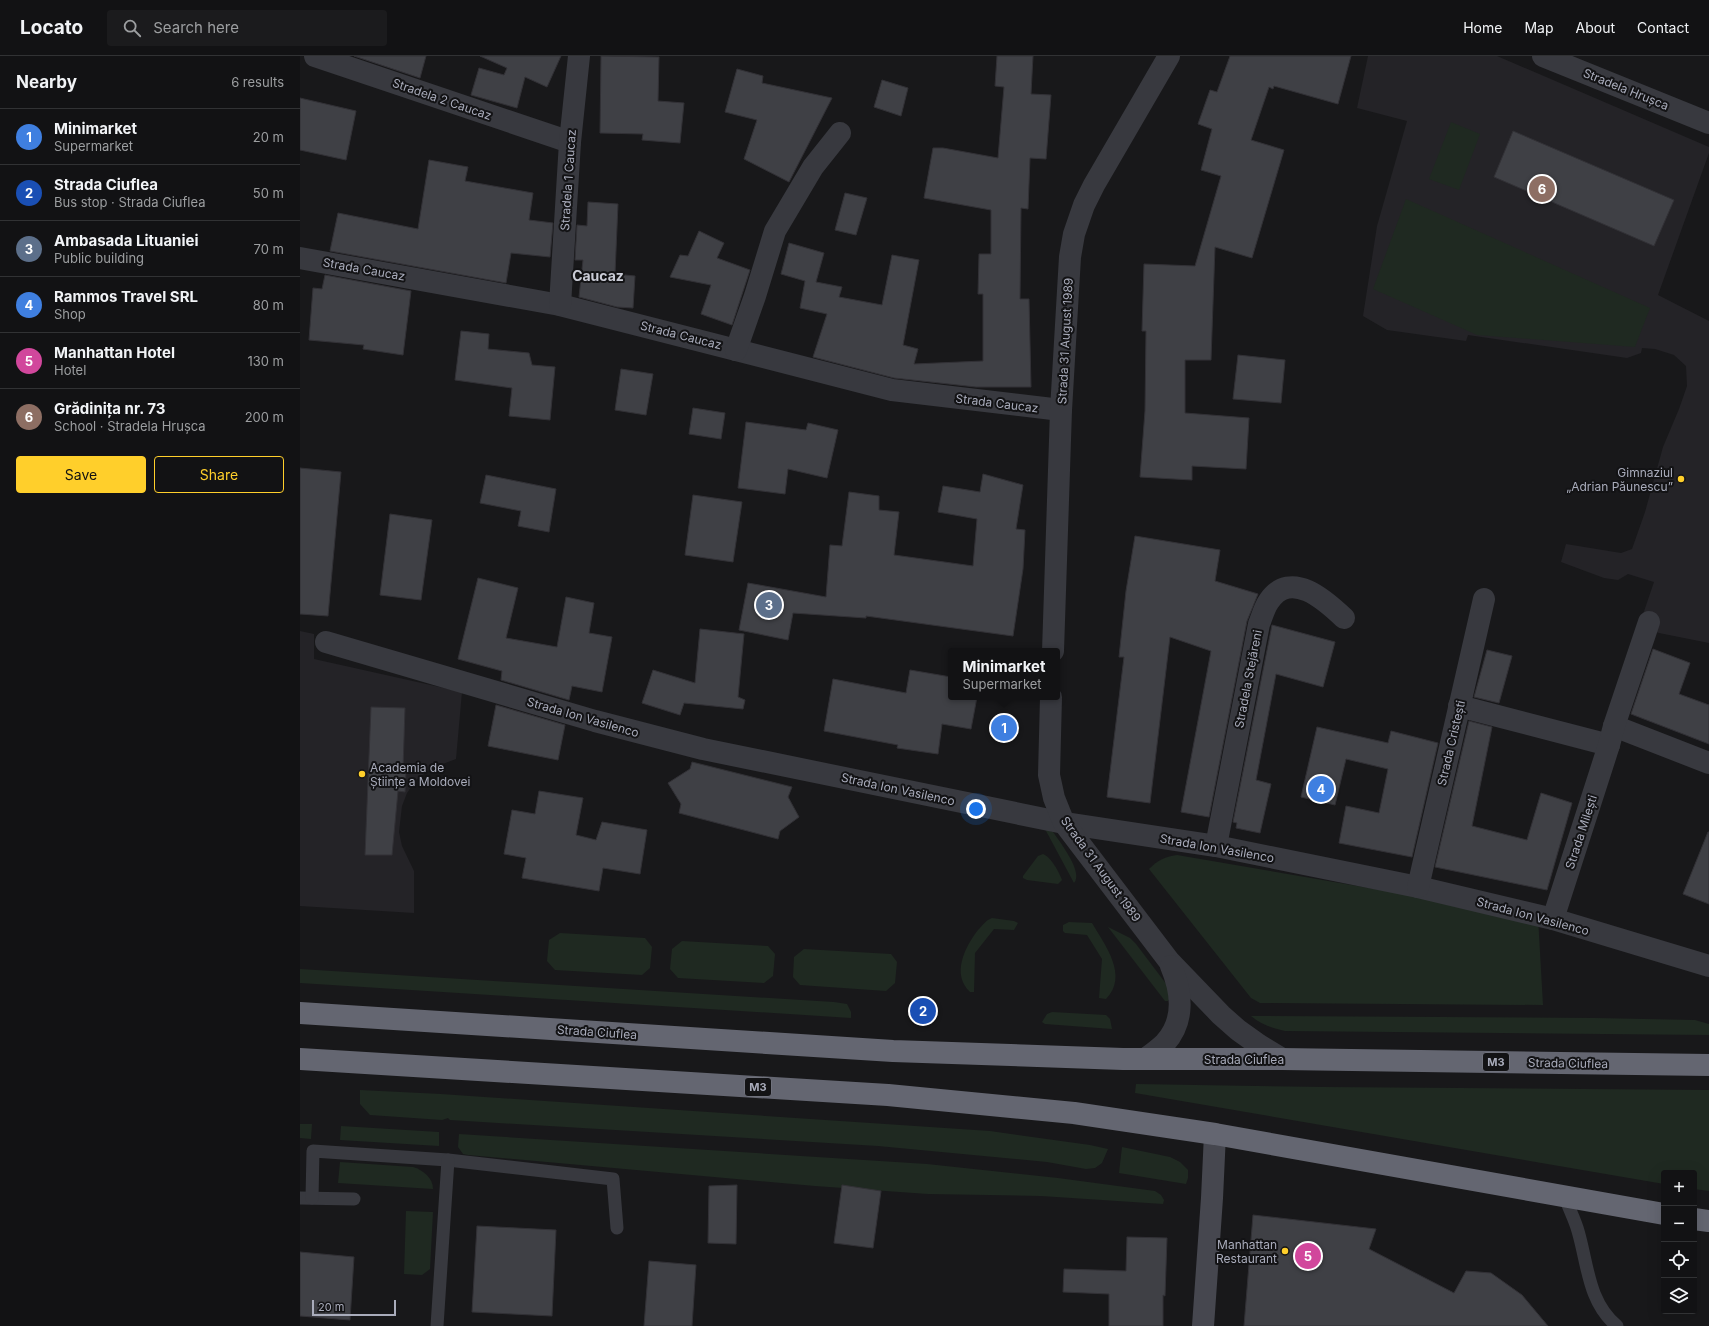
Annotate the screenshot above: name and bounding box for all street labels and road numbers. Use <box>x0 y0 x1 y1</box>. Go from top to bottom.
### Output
street label: Stradela Hrușca <box>1581 65 1671 113</box>
street label: Stradela 2 Caucaz <box>390 75 494 123</box>
street label: Stradela 1 Caucaz <box>557 129 579 231</box>
street label: Strada Caucaz <box>322 254 406 284</box>
street label: Strada 31 August 1989 <box>1054 277 1076 405</box>
street label: Strada Caucaz <box>639 318 723 352</box>
street label: Strada Caucaz <box>955 390 1039 416</box>
street label: Stradela Stejăreni <box>1231 629 1265 729</box>
street label: Strada Ion Vasilenco <box>525 694 641 740</box>
street label: Strada Cristești <box>1434 699 1468 787</box>
street label: Strada Ion Vasilenco <box>840 770 956 808</box>
street label: Strada Milești <box>1562 793 1600 871</box>
street label: Strada 31 August 1989 <box>1058 813 1144 925</box>
street label: Strada Ion Vasilenco <box>1159 831 1275 865</box>
street label: Strada Ion Vasilenco <box>1475 894 1591 938</box>
street label: Strada Ciuflea <box>556 1022 638 1042</box>
street label: Strada Ciuflea <box>1204 1052 1284 1067</box>
road number: M3 <box>1483 1053 1509 1071</box>
street label: Strada Ciuflea <box>1528 1055 1608 1071</box>
road number: M3 <box>745 1078 771 1096</box>

